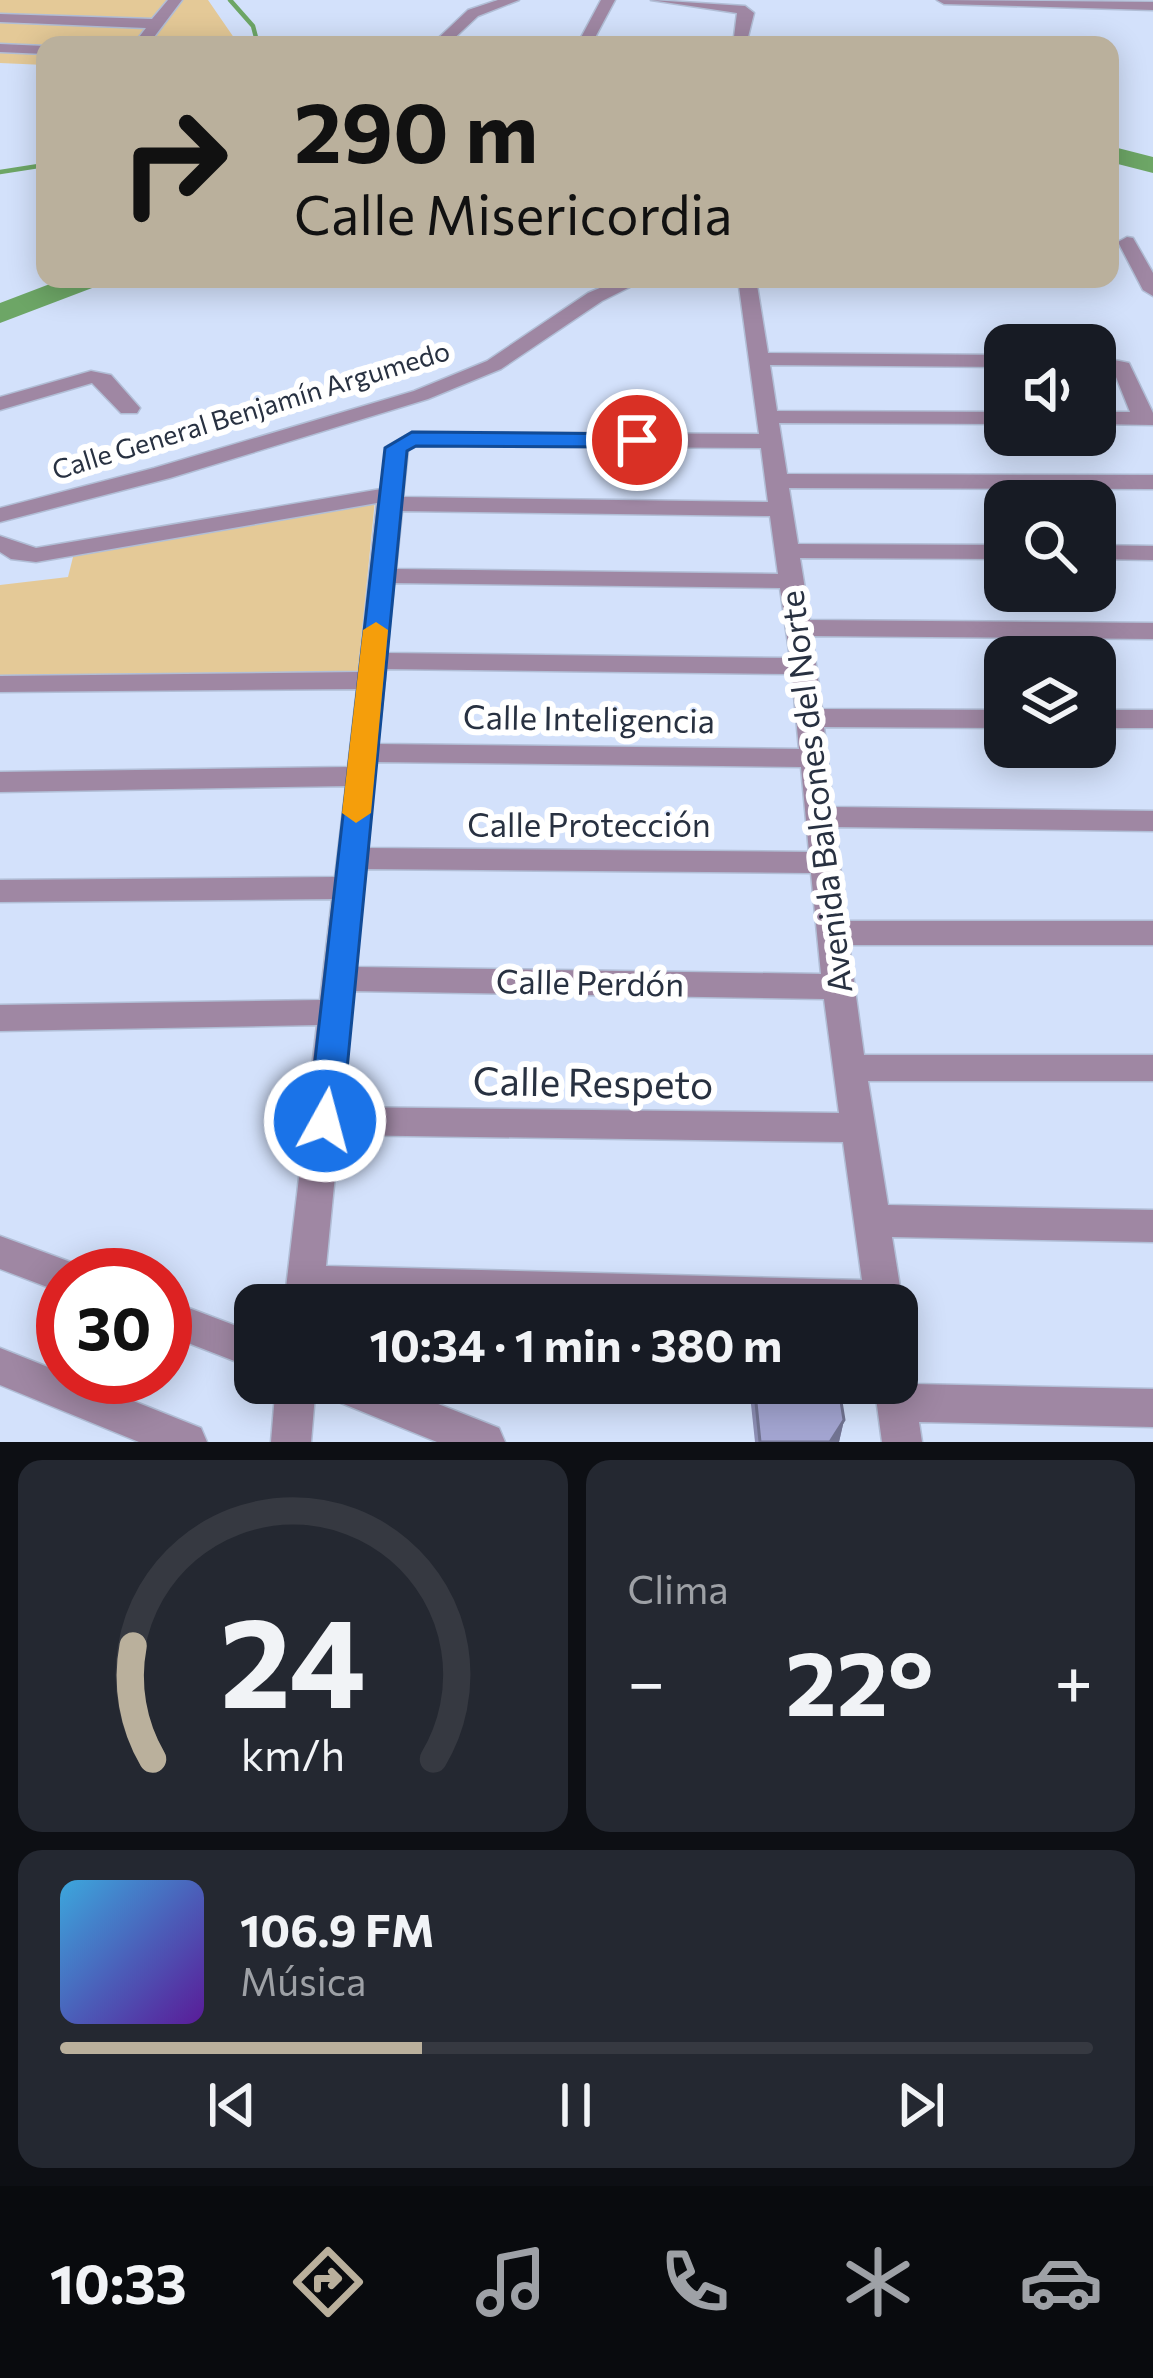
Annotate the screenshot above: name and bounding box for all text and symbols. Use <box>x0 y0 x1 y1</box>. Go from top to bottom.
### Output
text: 290 m <box>294 78 538 180</box>
icon: right <box>96 84 252 240</box>
text: Calle Misericordia <box>294 180 733 246</box>
map controls <box>984 324 1116 768</box>
button: sound <box>984 324 1116 456</box>
street label: Calle General Benjamín Argumedo <box>48 333 453 486</box>
pin <box>586 389 688 491</box>
icon: arrive <box>604 407 670 473</box>
button: search <box>984 480 1116 612</box>
street label: Avenida Balcones del Norte <box>769 588 860 996</box>
button: layers <box>984 636 1116 768</box>
street label: Calle Inteligencia <box>463 695 715 740</box>
street label: Calle Protección <box>467 803 711 844</box>
street label: Calle Perdón <box>496 959 684 1004</box>
street label: Calle Respeto <box>472 1055 714 1107</box>
position arrow <box>262 1058 388 1184</box>
speed limit sign: 30 <box>36 1248 192 1404</box>
text: 10:34 · 1 min · 380 m <box>370 1316 782 1371</box>
text: Clima <box>628 1564 729 1612</box>
text: 24 <box>220 1581 366 1734</box>
text: 22° <box>785 1624 934 1735</box>
text: − <box>628 1639 665 1720</box>
text: + <box>1054 1639 1093 1720</box>
text: km/h <box>241 1727 345 1780</box>
text: 106.9 FM <box>240 1901 434 1956</box>
text: Música <box>240 1956 366 2004</box>
icon: previous <box>199 2072 265 2138</box>
icon: pause <box>543 2072 609 2138</box>
icon: next <box>888 2072 954 2138</box>
icon: directions <box>286 2240 370 2324</box>
icon: music <box>469 2240 553 2324</box>
icon: phone <box>653 2240 737 2324</box>
icon: climate <box>836 2240 920 2324</box>
icon: car <box>1019 2240 1103 2324</box>
text: 10:33 <box>50 2249 187 2315</box>

